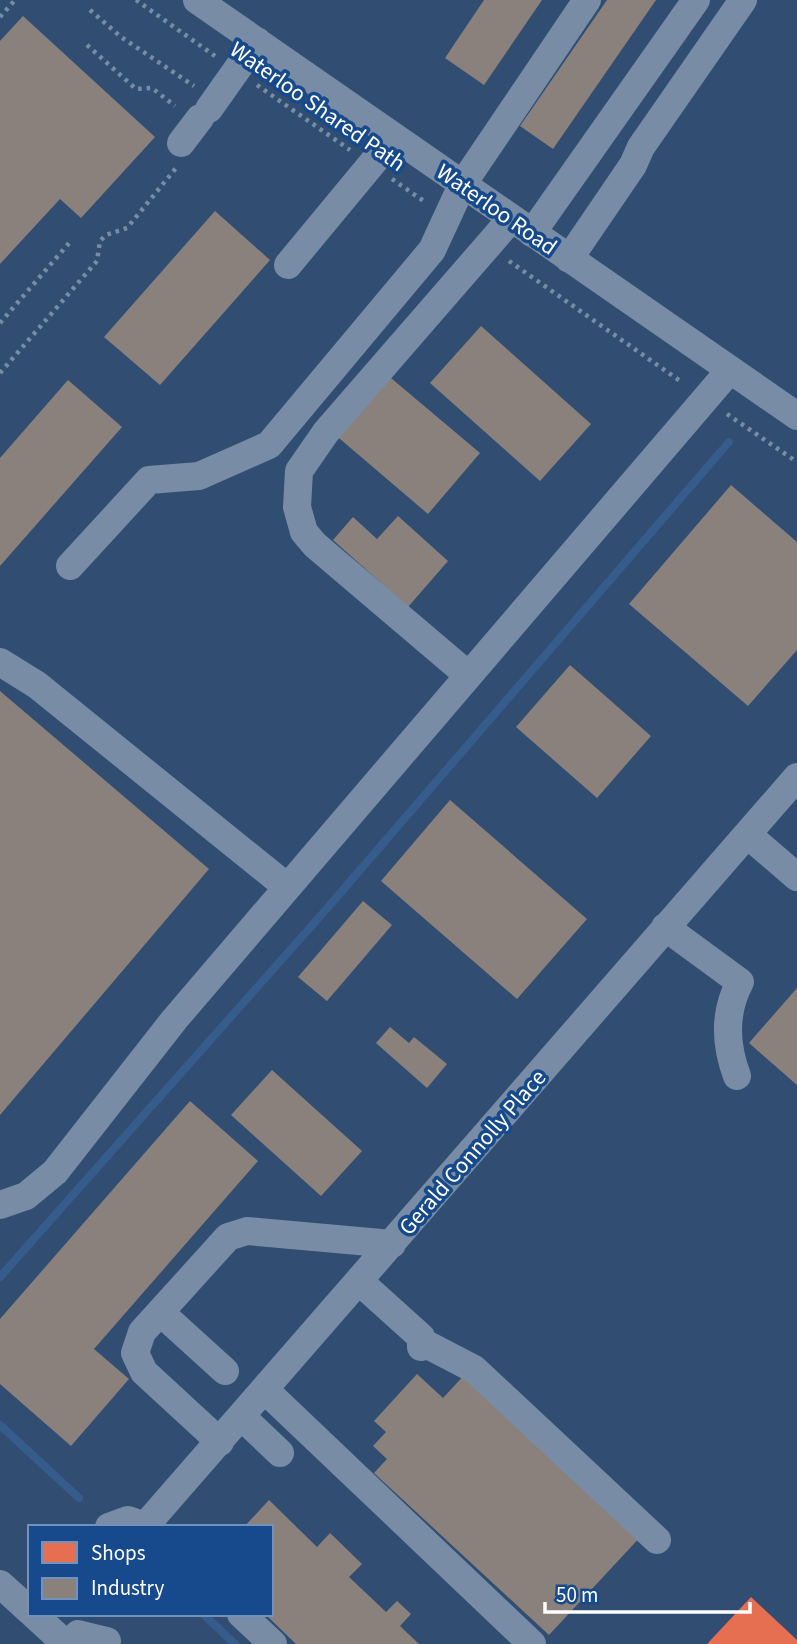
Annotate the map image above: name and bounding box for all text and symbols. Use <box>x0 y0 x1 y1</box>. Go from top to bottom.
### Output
street label: Waterloo Shared Path <box>223 33 412 180</box>
street label: Waterloo Road <box>430 156 564 263</box>
street label: Gerald Connolly Place <box>391 1062 554 1242</box>
legend <box>28 1525 273 1616</box>
text: Shops <box>91 1538 146 1568</box>
scale bar <box>545 1570 750 1614</box>
text: Industry <box>91 1573 164 1603</box>
text: 50 m <box>556 1580 598 1610</box>

